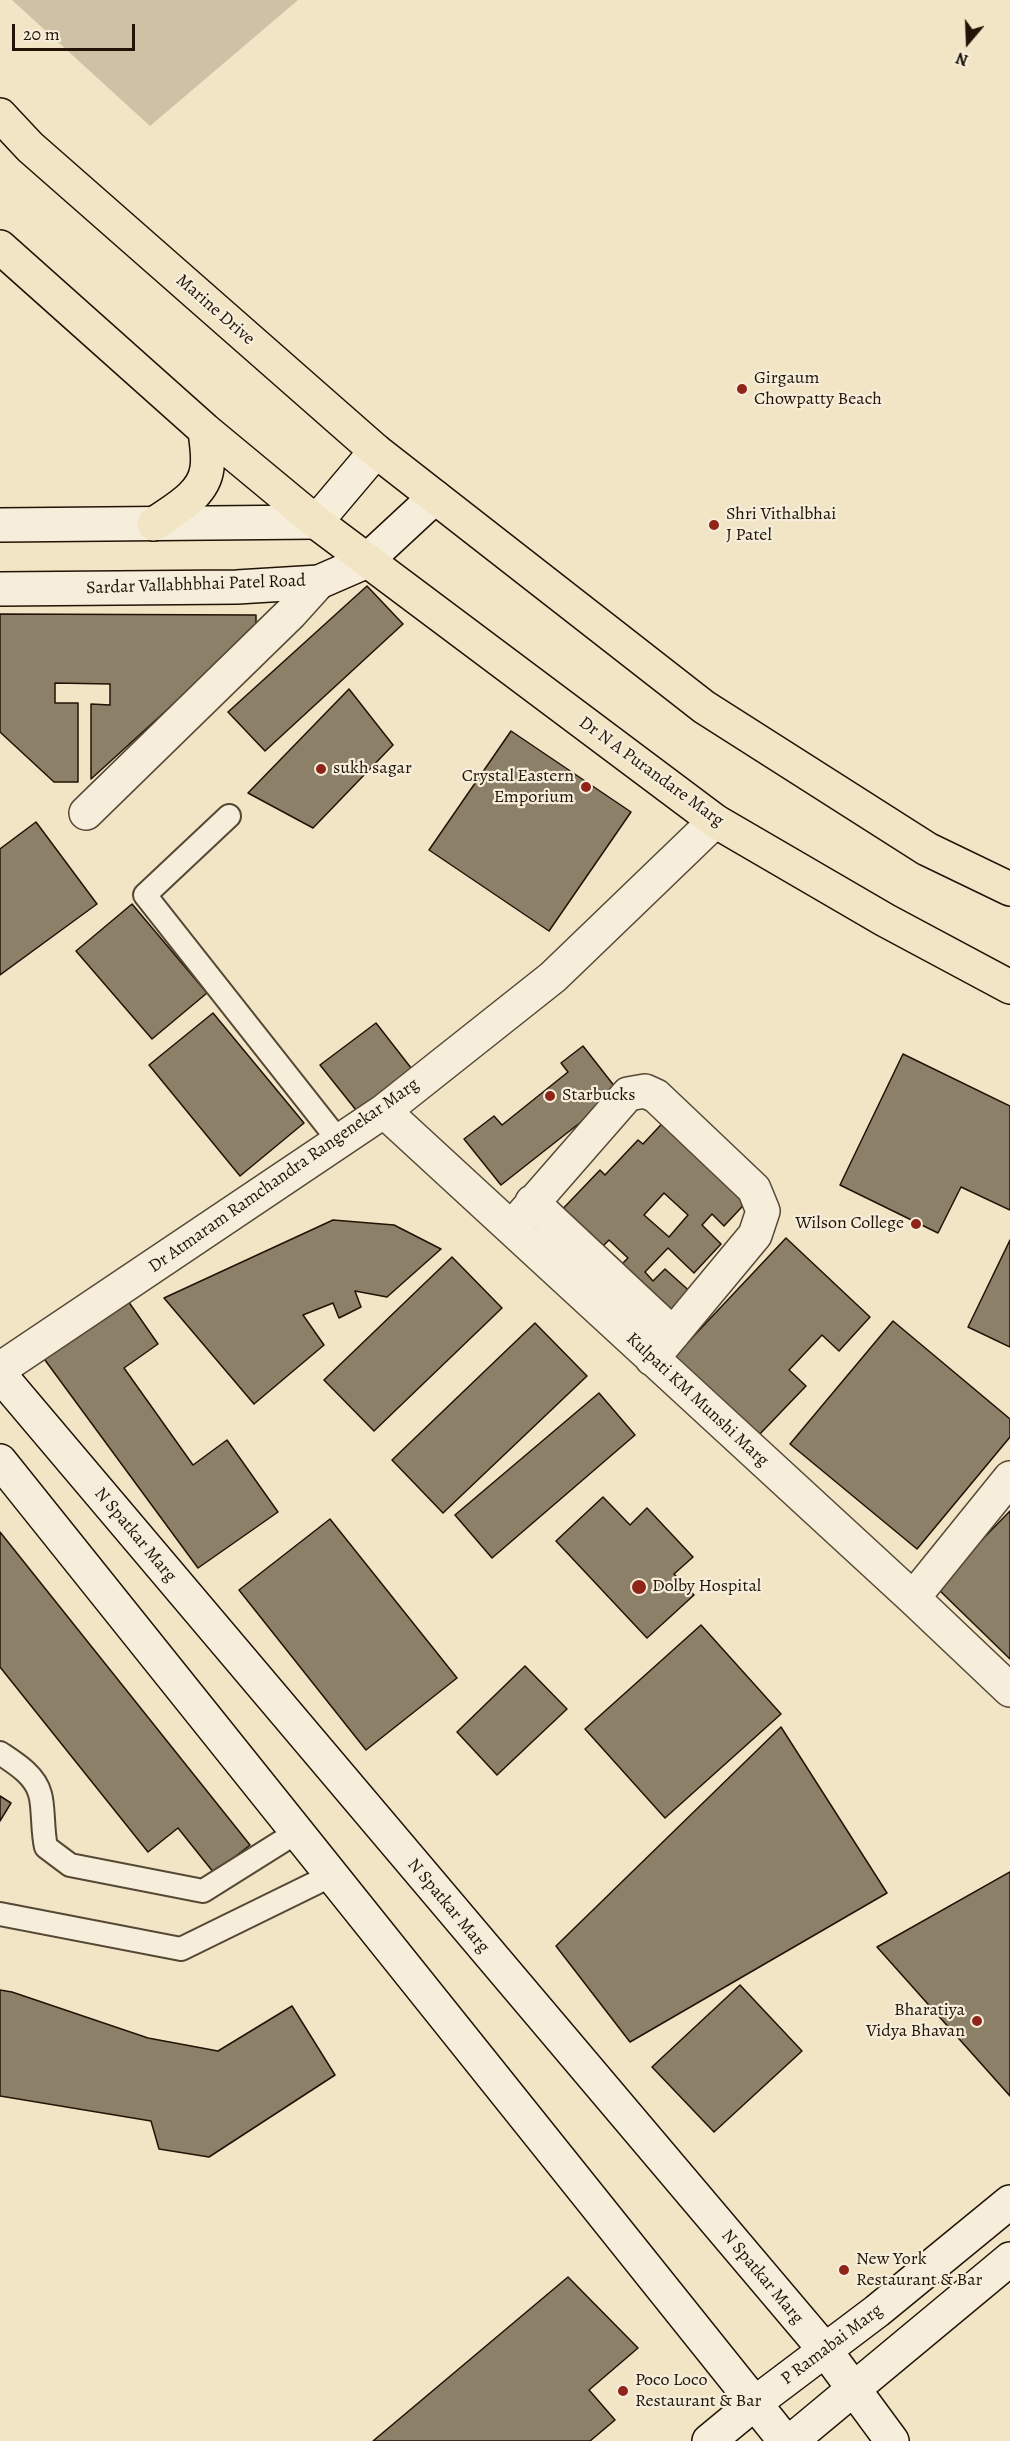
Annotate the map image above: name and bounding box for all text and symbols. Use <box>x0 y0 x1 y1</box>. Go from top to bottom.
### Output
scale bar <box>15 12 138 50</box>
north arrow <box>938 12 998 72</box>
text: 20 m <box>23 22 60 46</box>
text: N <box>953 47 971 71</box>
street label: Marine Drive <box>171 270 259 350</box>
place label: Girgaum Chowpatty Beach <box>754 368 882 410</box>
marker: Girgaum Chowpatty Beach <box>735 382 749 396</box>
place label: Shri Vithalbhai J Patel <box>726 504 836 546</box>
marker: Shri Vithalbhai J Patel <box>707 518 721 532</box>
street label: Sardar Vallabhbhai Patel Road <box>86 570 306 600</box>
street label: Dr N A Purandare Marg <box>574 712 728 832</box>
place label: sukh sagar <box>333 758 412 780</box>
marker: sukh sagar <box>314 762 328 776</box>
place label: Crystal Eastern Emporium <box>462 766 574 808</box>
marker: Crystal Eastern Emporium <box>579 780 593 794</box>
street label: Dr Atmaram Ramchandra Rangenekar Marg <box>145 1074 423 1278</box>
place label: Starbucks <box>562 1085 635 1107</box>
marker: Starbucks <box>543 1089 557 1103</box>
place label: Wilson College <box>795 1213 904 1235</box>
marker: Wilson College <box>909 1217 923 1231</box>
street label: Kulpati KM Munshi Marg <box>621 1328 773 1472</box>
street label: N Spatkar Marg <box>89 1483 181 1587</box>
place label: Dolby Hospital <box>652 1576 761 1598</box>
marker: Dolby Hospital <box>630 1578 648 1596</box>
street label: N Spatkar Marg <box>402 1854 494 1958</box>
place label: Bharatiya Vidya Bhavan <box>866 2000 965 2042</box>
marker: Bharatiya Vidya Bhavan <box>970 2014 984 2028</box>
street label: N Spatkar Marg <box>716 2225 808 2329</box>
place label: New York Restaurant & Bar <box>856 2249 982 2292</box>
marker: New York Restaurant & Bar <box>837 2263 851 2277</box>
street label: P Ramabai Marg <box>777 2300 887 2390</box>
place label: Poco Loco Restaurant & Bar <box>635 2370 761 2412</box>
marker: Poco Loco Restaurant & Bar <box>616 2384 630 2398</box>

